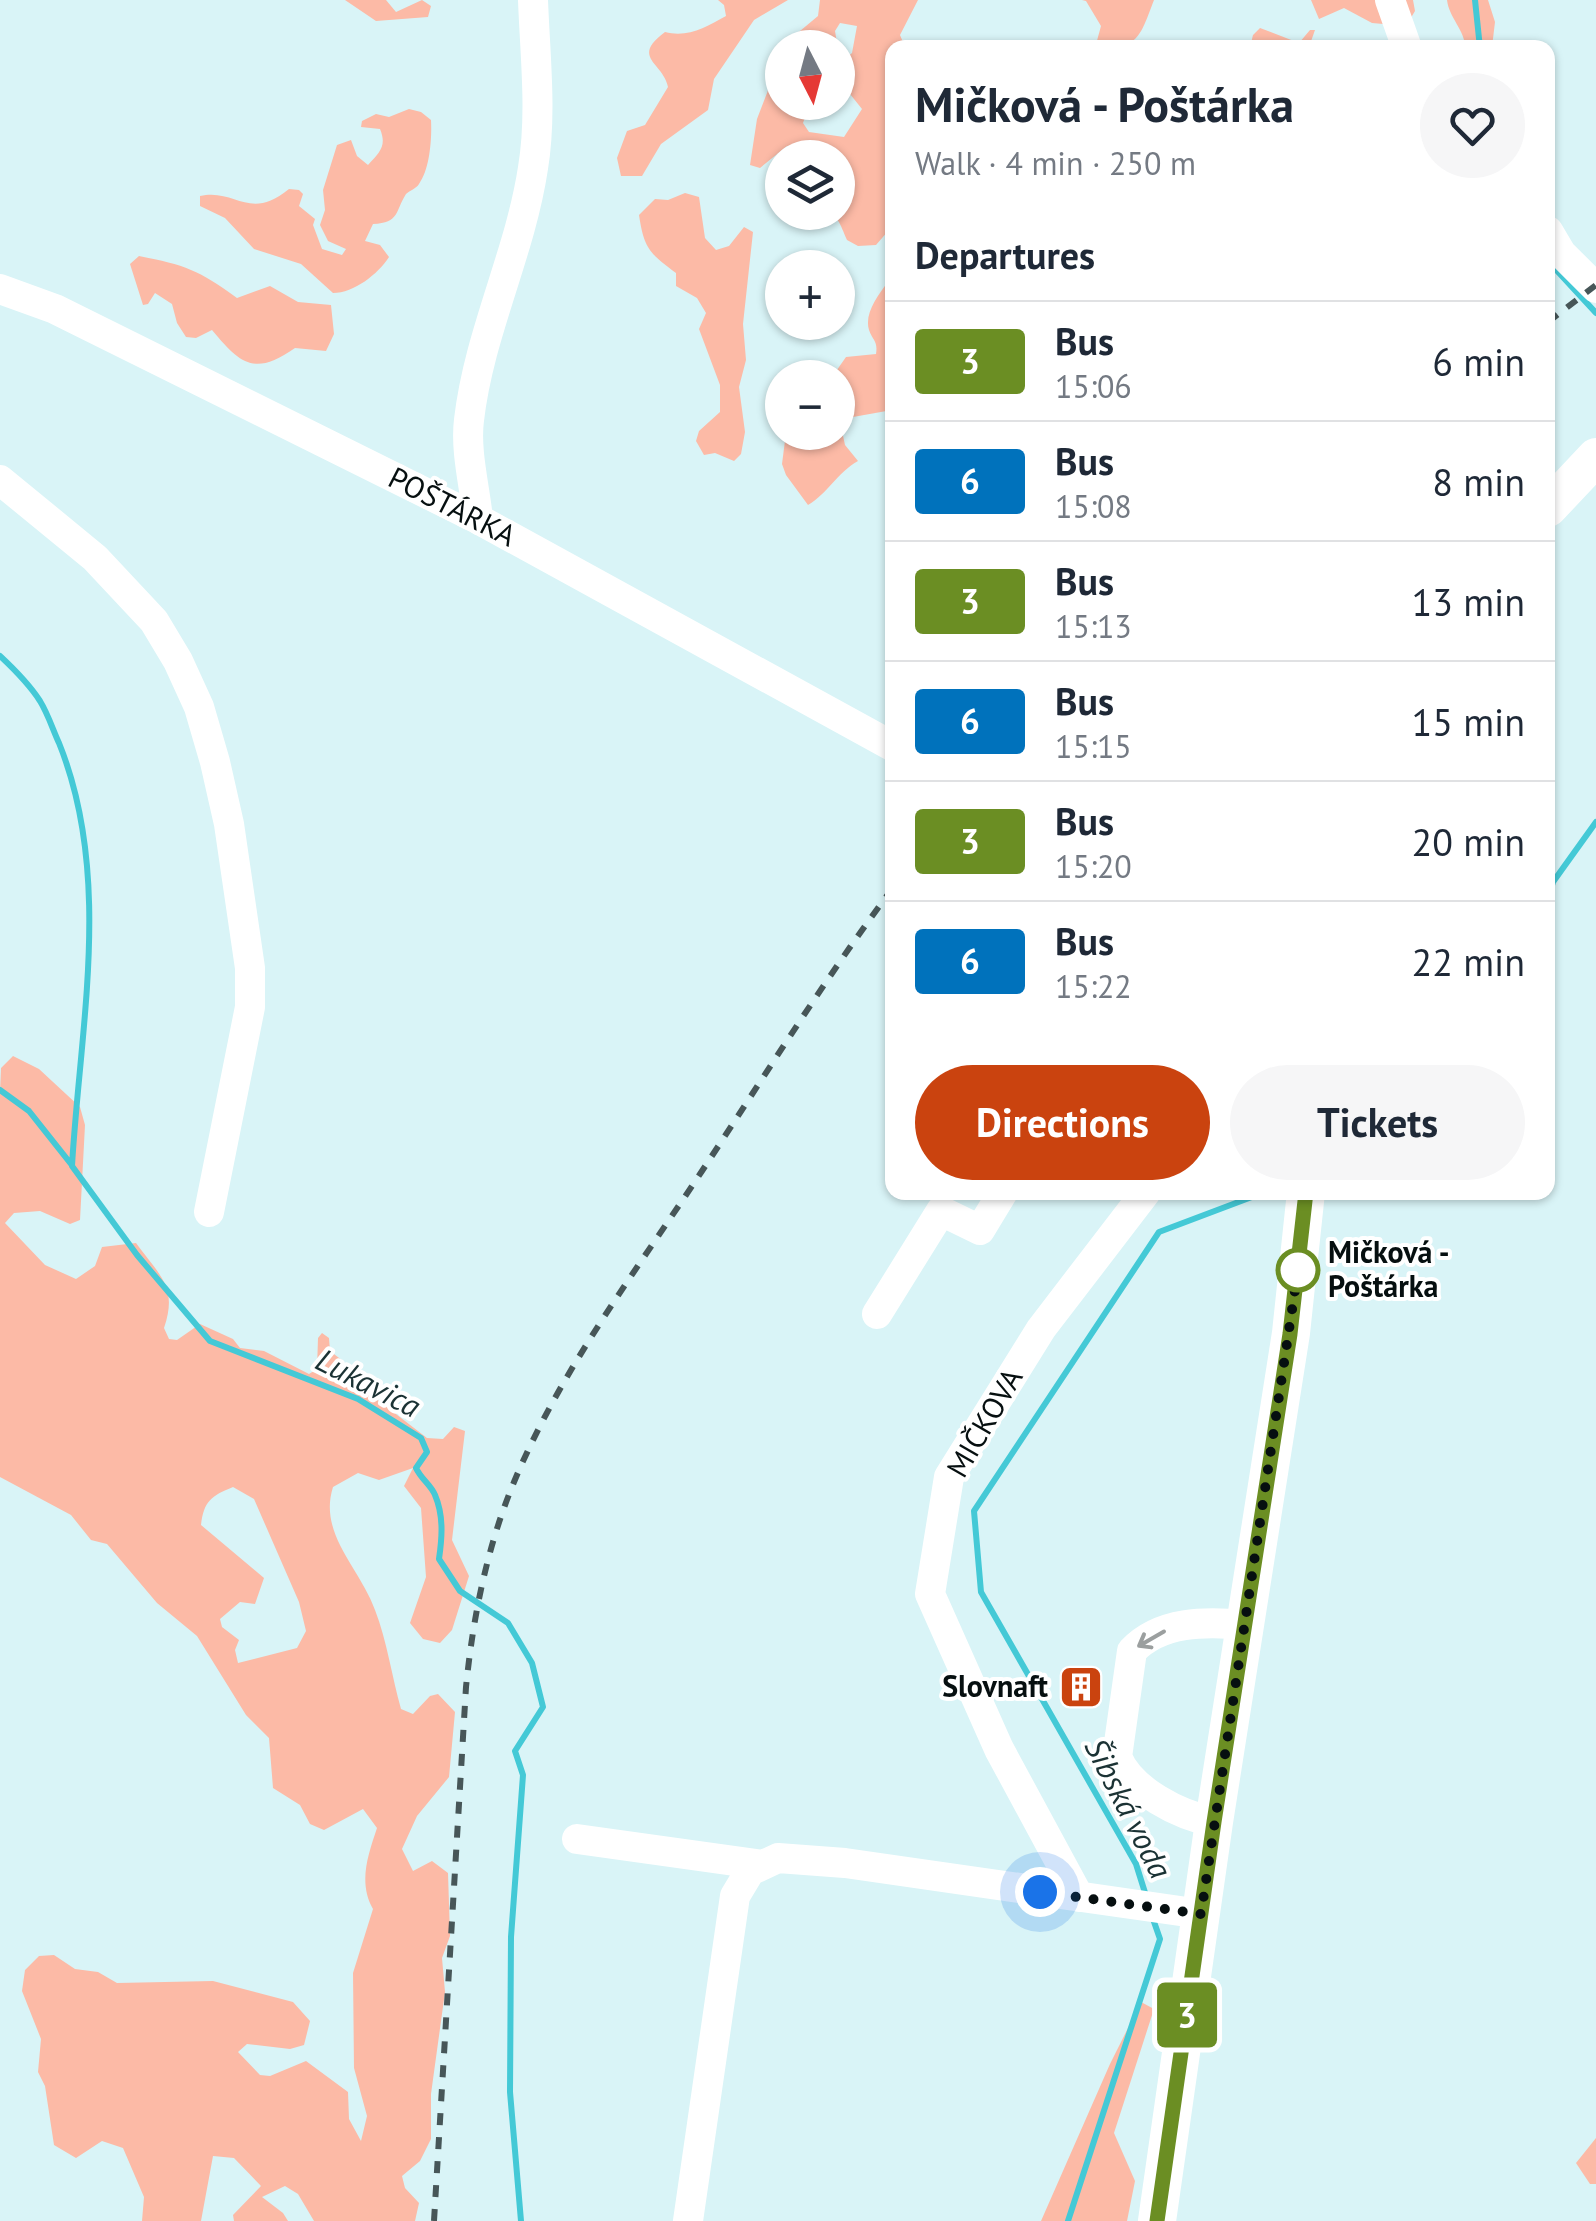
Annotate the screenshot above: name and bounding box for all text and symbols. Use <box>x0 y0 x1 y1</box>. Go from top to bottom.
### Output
north arrow <box>765 30 855 120</box>
map controls <box>765 30 855 450</box>
text: Mičková - Poštárka <box>915 73 1294 135</box>
button: heart <box>1420 73 1525 178</box>
button: layers <box>765 140 855 230</box>
text: Walk · 4 min · 250 m <box>915 142 1196 184</box>
text: Departures <box>915 230 1095 279</box>
button: + <box>765 250 855 340</box>
text: Bus <box>1055 316 1114 365</box>
text: 6 min <box>1432 337 1525 386</box>
text: 3 <box>960 338 980 384</box>
button: − <box>765 360 855 450</box>
text: 15:06 <box>1055 365 1132 407</box>
text: Bus <box>1055 436 1114 485</box>
street label: POŠTÁRKA <box>382 457 523 554</box>
text: 8 min <box>1432 457 1525 506</box>
text: 6 <box>960 458 980 504</box>
text: 15:08 <box>1055 485 1132 527</box>
text: Bus <box>1055 556 1114 605</box>
text: 13 min <box>1412 577 1525 626</box>
text: 3 <box>960 578 980 624</box>
text: 15:13 <box>1055 605 1132 647</box>
text: Bus <box>1055 676 1114 725</box>
text: 15 min <box>1412 697 1525 746</box>
text: 6 <box>960 698 980 744</box>
text: 15:15 <box>1055 725 1132 767</box>
text: Bus <box>1055 796 1114 845</box>
text: 20 min <box>1412 817 1525 866</box>
text: 3 <box>960 818 980 864</box>
text: 15:20 <box>1055 845 1132 887</box>
text: Bus <box>1055 916 1114 965</box>
text: 22 min <box>1412 937 1525 986</box>
text: 6 <box>960 938 980 984</box>
text: 15:22 <box>1055 965 1132 1007</box>
button: Directions <box>915 1065 1210 1180</box>
button: Tickets <box>1230 1065 1525 1180</box>
place label: Mičková - Poštárka <box>1328 1232 1449 1305</box>
marker: Mičková - Poštárka <box>1277 1249 1319 1291</box>
water label: Lukavica <box>309 1338 428 1426</box>
street label: MIČKOVA <box>937 1360 1031 1484</box>
one-way arrow <box>1137 1629 1166 1649</box>
building icon: Slovnaft <box>1058 1664 1104 1710</box>
place label: Slovnaft <box>942 1666 1049 1705</box>
water label: Šibská voda <box>1076 1730 1182 1885</box>
your location <box>1015 1867 1065 1917</box>
line badge: 3 <box>1154 1982 1220 2048</box>
text: 3 <box>1177 1992 1197 2038</box>

